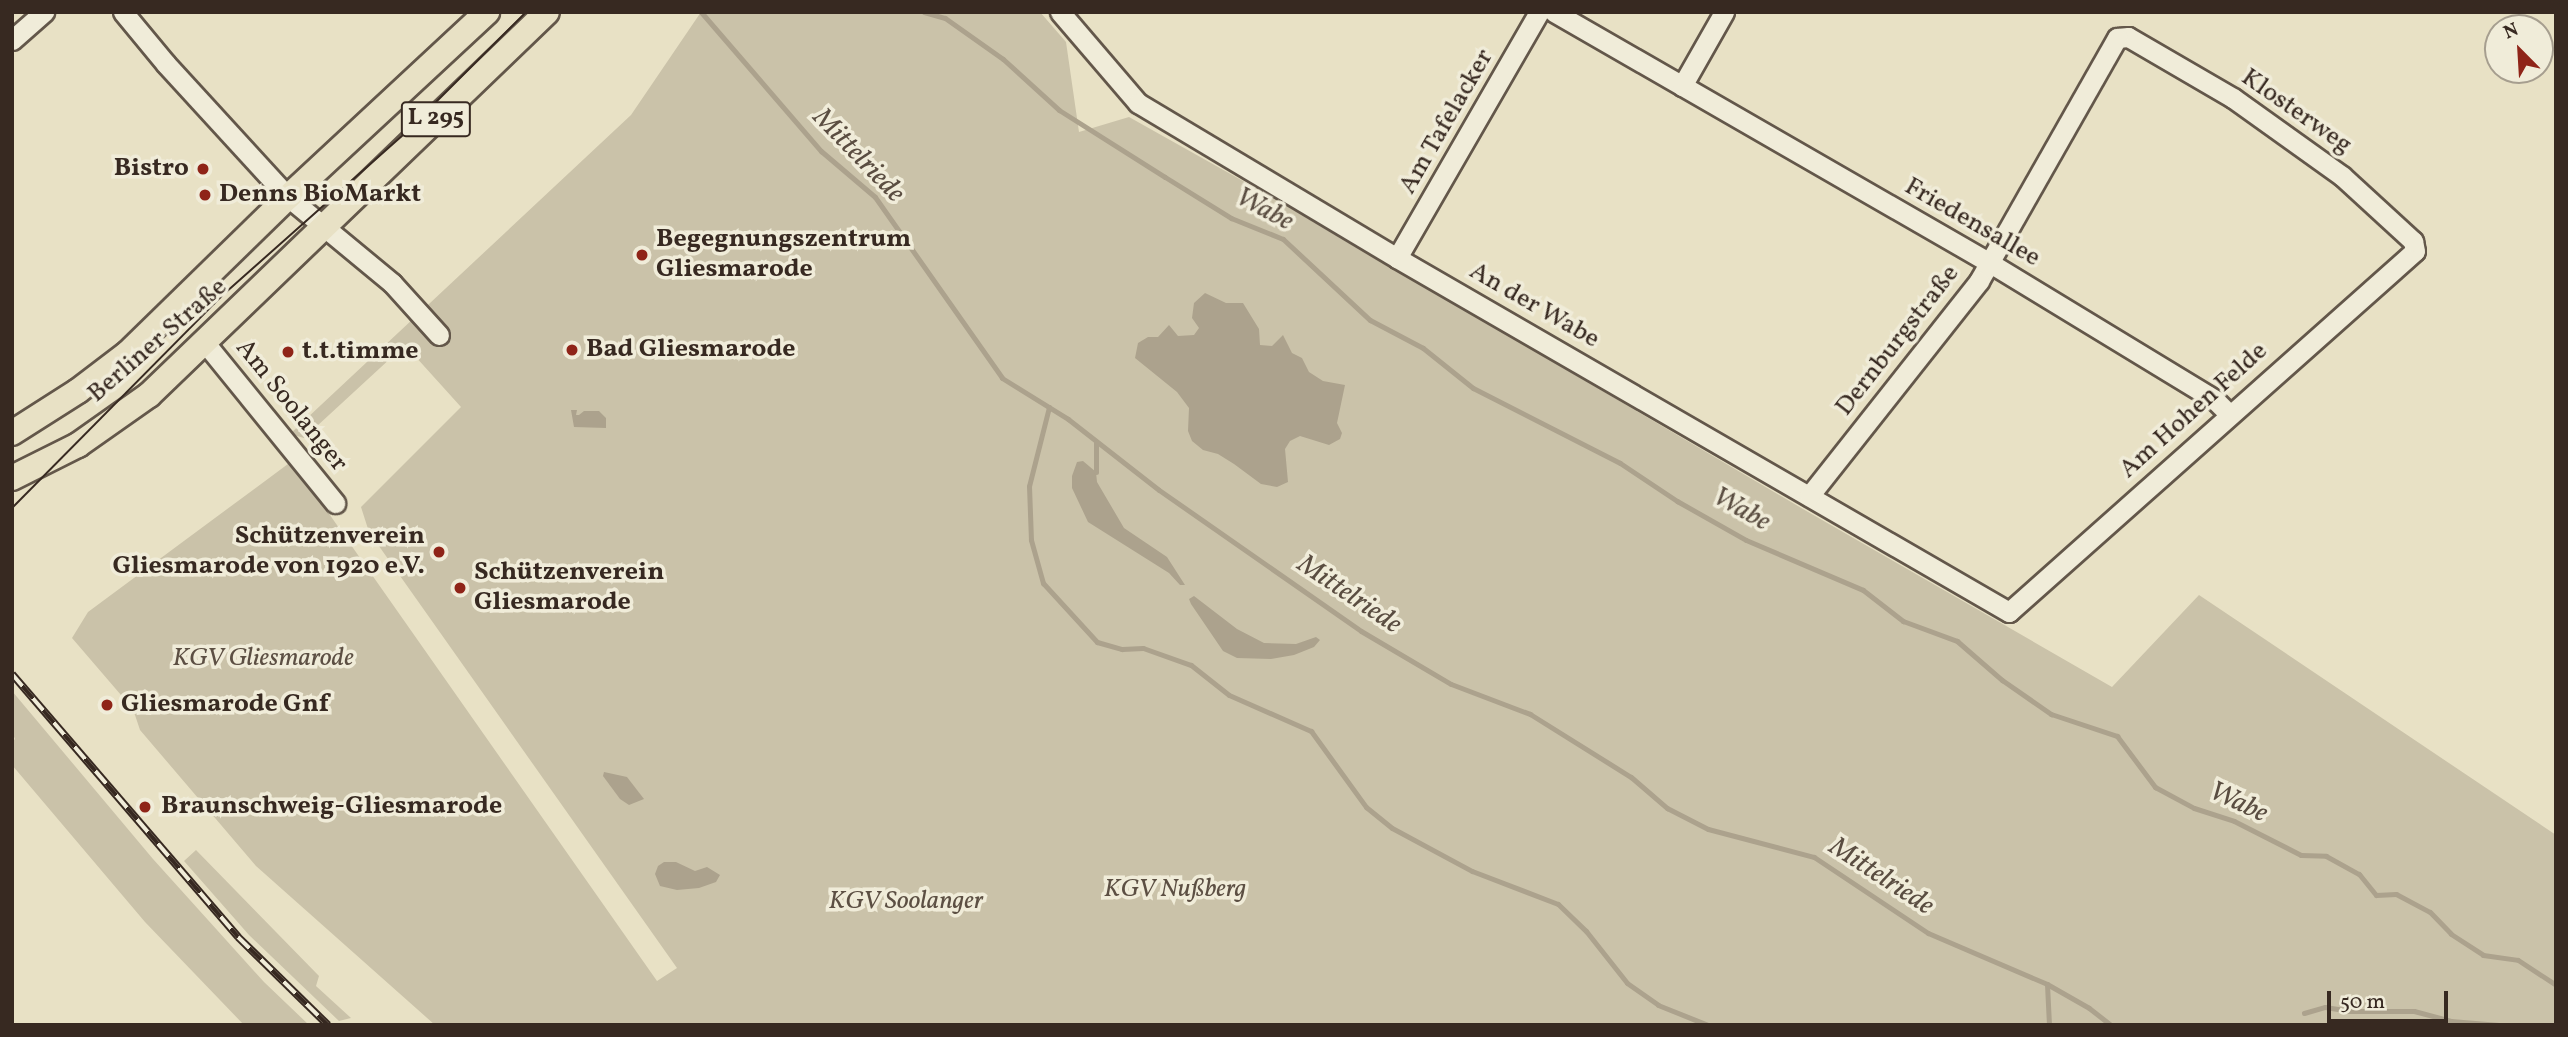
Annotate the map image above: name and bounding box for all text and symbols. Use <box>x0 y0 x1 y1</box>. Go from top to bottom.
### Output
north arrow <box>2484 14 2554 84</box>
text: N <box>2500 17 2523 46</box>
street label: Am Tafelacker <box>1393 44 1501 200</box>
street label: Klosterweg <box>2235 63 2357 161</box>
road number: L 295 <box>399 98 473 140</box>
water label: Mittelriede <box>805 102 911 210</box>
place label: Bistro <box>114 153 189 185</box>
marker: Bistro <box>195 161 211 177</box>
street label: Friedensallee <box>1899 172 2045 274</box>
place label: Denns BioMarkt <box>219 179 421 211</box>
water label: Wabe <box>1229 181 1299 239</box>
marker: Denns BioMarkt <box>197 187 213 203</box>
place label: Begegnungszentrum Gliesmarode <box>656 224 911 286</box>
marker: Begegnungszentrum Gliesmarode <box>634 247 650 263</box>
street label: An der Wabe <box>1463 256 1605 356</box>
street label: Dernburgstraße <box>1829 259 1967 423</box>
street label: Berliner Straße <box>82 272 234 410</box>
street label: Am Soolanger <box>228 334 354 478</box>
place label: Bad Gliesmarode <box>586 334 796 366</box>
place label: t.t.timme <box>302 336 418 368</box>
street label: Am Hohen Felde <box>2113 336 2275 486</box>
marker: Bad Gliesmarode <box>564 342 580 358</box>
marker: t.t.timme <box>280 344 296 360</box>
water label: Wabe <box>1706 481 1776 539</box>
place label: Schützenverein Gliesmarode von 1920 e.V. <box>112 521 425 582</box>
marker: Schützenverein Gliesmarode von 1920 e.V. <box>431 544 447 560</box>
water label: Mittelriede <box>1291 548 1407 642</box>
place label: Schützenverein Gliesmarode <box>474 557 664 618</box>
marker: Schützenverein Gliesmarode <box>452 580 468 596</box>
park label: KGV Gliesmarode <box>172 643 354 675</box>
place label: Gliesmarode Gnf <box>121 689 329 721</box>
marker: Gliesmarode Gnf <box>99 697 115 713</box>
water label: Wabe <box>2203 775 2273 831</box>
place label: Braunschweig-Gliesmarode <box>161 791 502 823</box>
marker: Braunschweig-Gliesmarode <box>135 797 155 817</box>
water label: Mittelriede <box>1822 831 1940 923</box>
park label: KGV Nußberg <box>1104 874 1246 906</box>
park label: KGV Soolanger <box>829 886 983 918</box>
scale bar <box>2330 978 2451 1022</box>
text: 50 m <box>2340 988 2385 1017</box>

